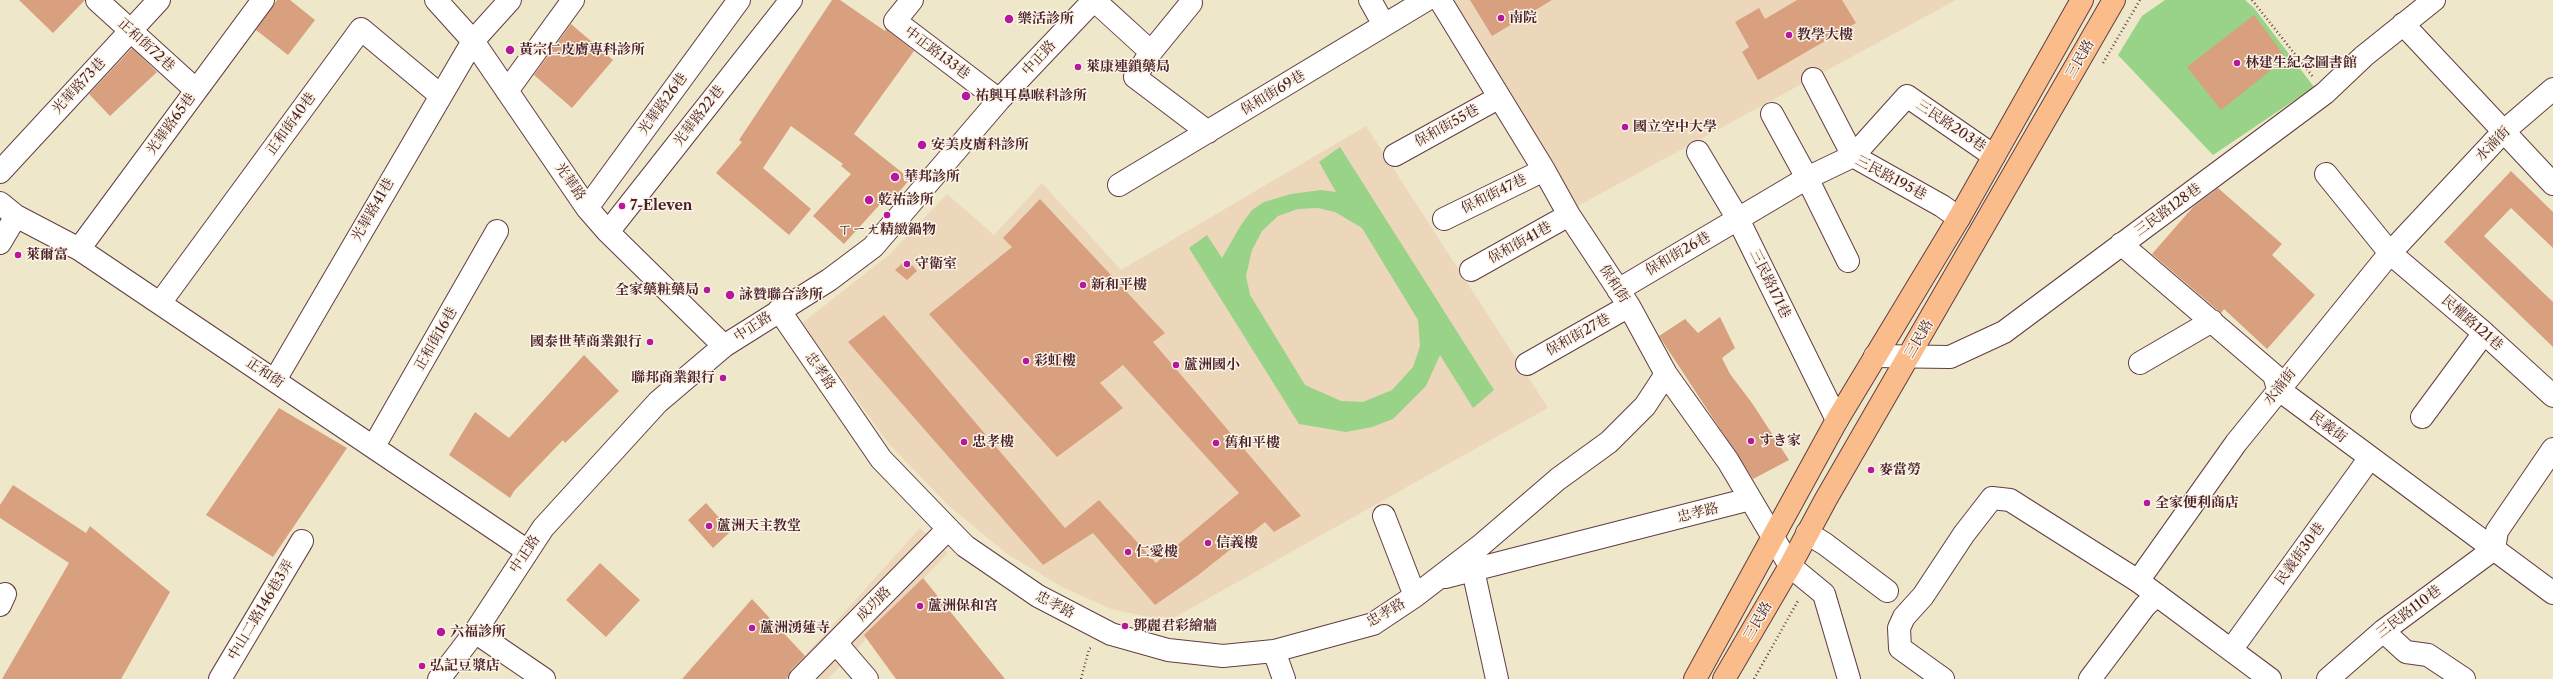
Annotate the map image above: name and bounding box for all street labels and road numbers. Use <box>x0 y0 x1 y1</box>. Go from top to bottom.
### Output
street label: 正和街72巷 <box>114 15 178 75</box>
street label: 中正路133巷 <box>901 23 973 83</box>
street label: 中正路 <box>1019 37 1059 79</box>
street label: 三民路 <box>2062 37 2098 81</box>
street label: 光華路73巷 <box>49 54 109 118</box>
street label: 保和街69巷 <box>1238 67 1308 119</box>
street label: 光華路26巷 <box>635 70 691 138</box>
street label: 光華路22巷 <box>670 82 728 150</box>
street label: 光華路65巷 <box>143 90 199 158</box>
street label: 正和街40巷 <box>263 90 319 158</box>
street label: 三民路203巷 <box>1913 96 1989 156</box>
street label: 保和街55巷 <box>1412 101 1482 151</box>
street label: 水湳街 <box>2472 123 2514 165</box>
street label: 三民路195巷 <box>1853 152 1929 204</box>
street label: 光華路 <box>551 160 589 204</box>
street label: 保和街47巷 <box>1458 171 1530 217</box>
street label: 光華路41巷 <box>348 175 398 245</box>
street label: 三民路128巷 <box>2131 180 2205 240</box>
street label: 保和街41巷 <box>1485 219 1555 267</box>
street label: 保和街26巷 <box>1643 229 1713 279</box>
street label: 三民路171巷 <box>1746 247 1794 321</box>
street label: 保和街 <box>1596 262 1632 306</box>
street label: 民權路121巷 <box>2438 292 2506 354</box>
street label: 正和街16巷 <box>411 304 461 374</box>
street label: 中正路 <box>731 309 775 345</box>
street label: 保和街27巷 <box>1543 310 1613 360</box>
street label: 三民路 <box>1901 317 1937 361</box>
street label: 忠孝路 <box>801 349 839 393</box>
street label: 正和街 <box>243 354 287 392</box>
street label: 水湳街 <box>2260 365 2300 409</box>
street label: 民義街 <box>2306 408 2350 446</box>
street label: 忠孝路 <box>1676 500 1720 526</box>
street label: 民義街30巷 <box>2272 520 2328 588</box>
street label: 中正路 <box>506 532 544 576</box>
street label: 中山二路146巷3弄 <box>224 557 298 663</box>
street label: 三民路110巷 <box>2373 582 2445 642</box>
street label: 成功路 <box>853 583 895 625</box>
street label: 忠孝路 <box>1033 588 1077 622</box>
street label: 忠孝路 <box>1364 595 1408 631</box>
street label: 三民路 <box>1740 599 1776 643</box>

